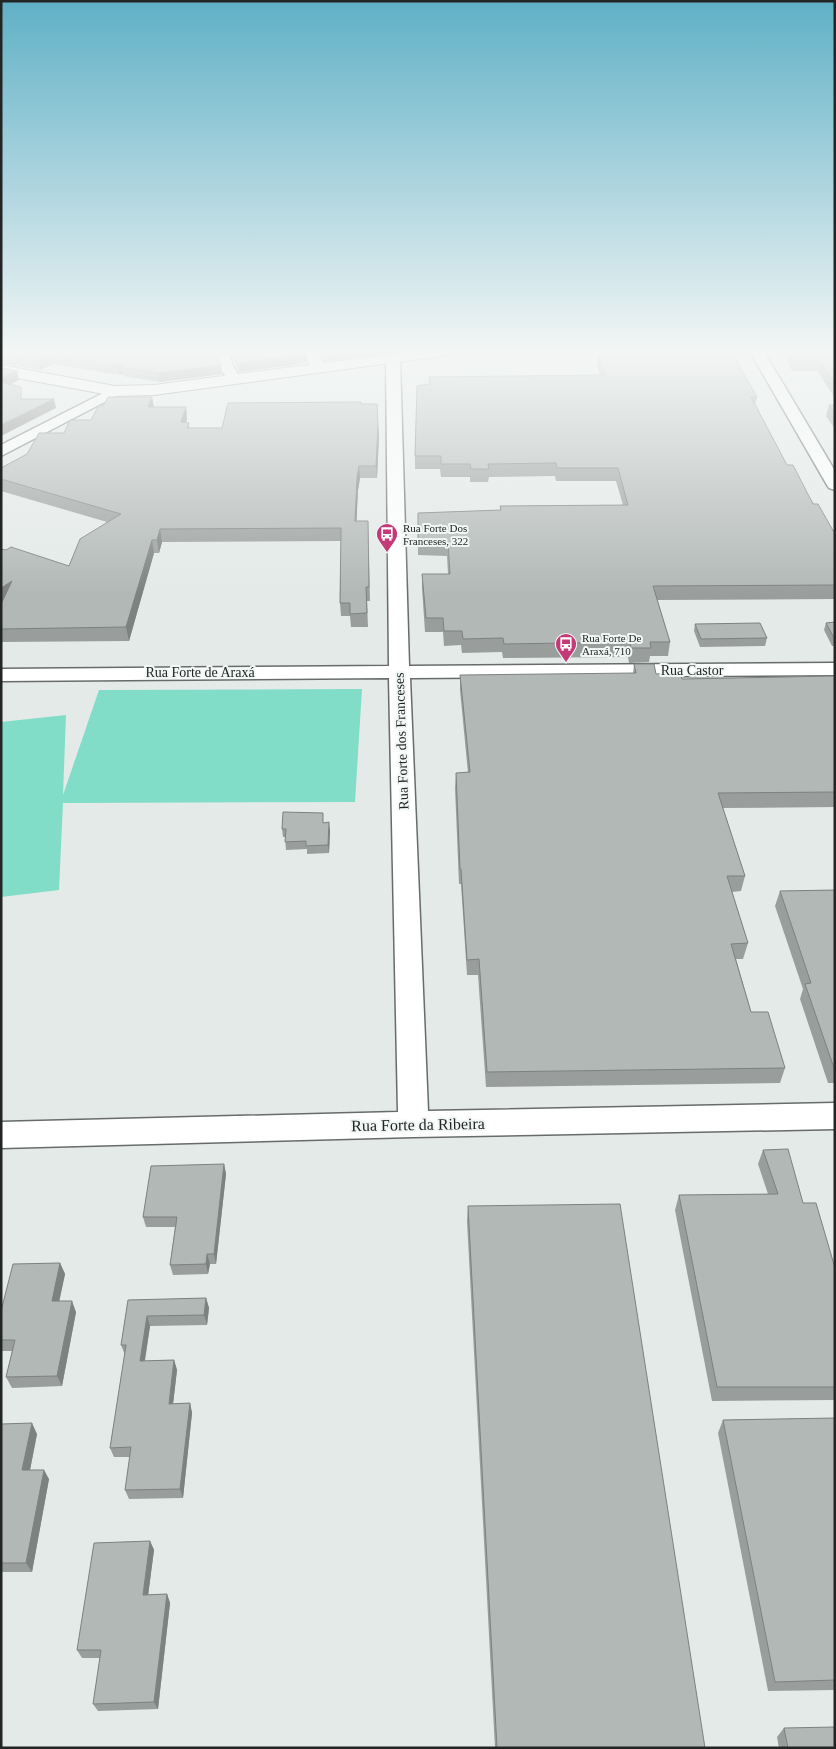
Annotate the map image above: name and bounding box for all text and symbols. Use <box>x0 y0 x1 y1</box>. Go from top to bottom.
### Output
bus stop icon: Rua Forte Dos Franceses, 322 <box>375 522 399 553</box>
place label: Rua Forte Dos Franceses, 322 <box>403 522 468 547</box>
bus stop icon: Rua Forte De Araxá, 710 <box>554 632 578 663</box>
place label: Rua Forte De Araxá, 710 <box>582 632 641 657</box>
street label: Rua Castor <box>661 663 724 678</box>
street label: Rua Forte de Araxá <box>145 665 255 680</box>
street label: Rua Forte dos Franceses <box>392 672 411 810</box>
street label: Rua Forte da Ribeira <box>351 1115 485 1134</box>

